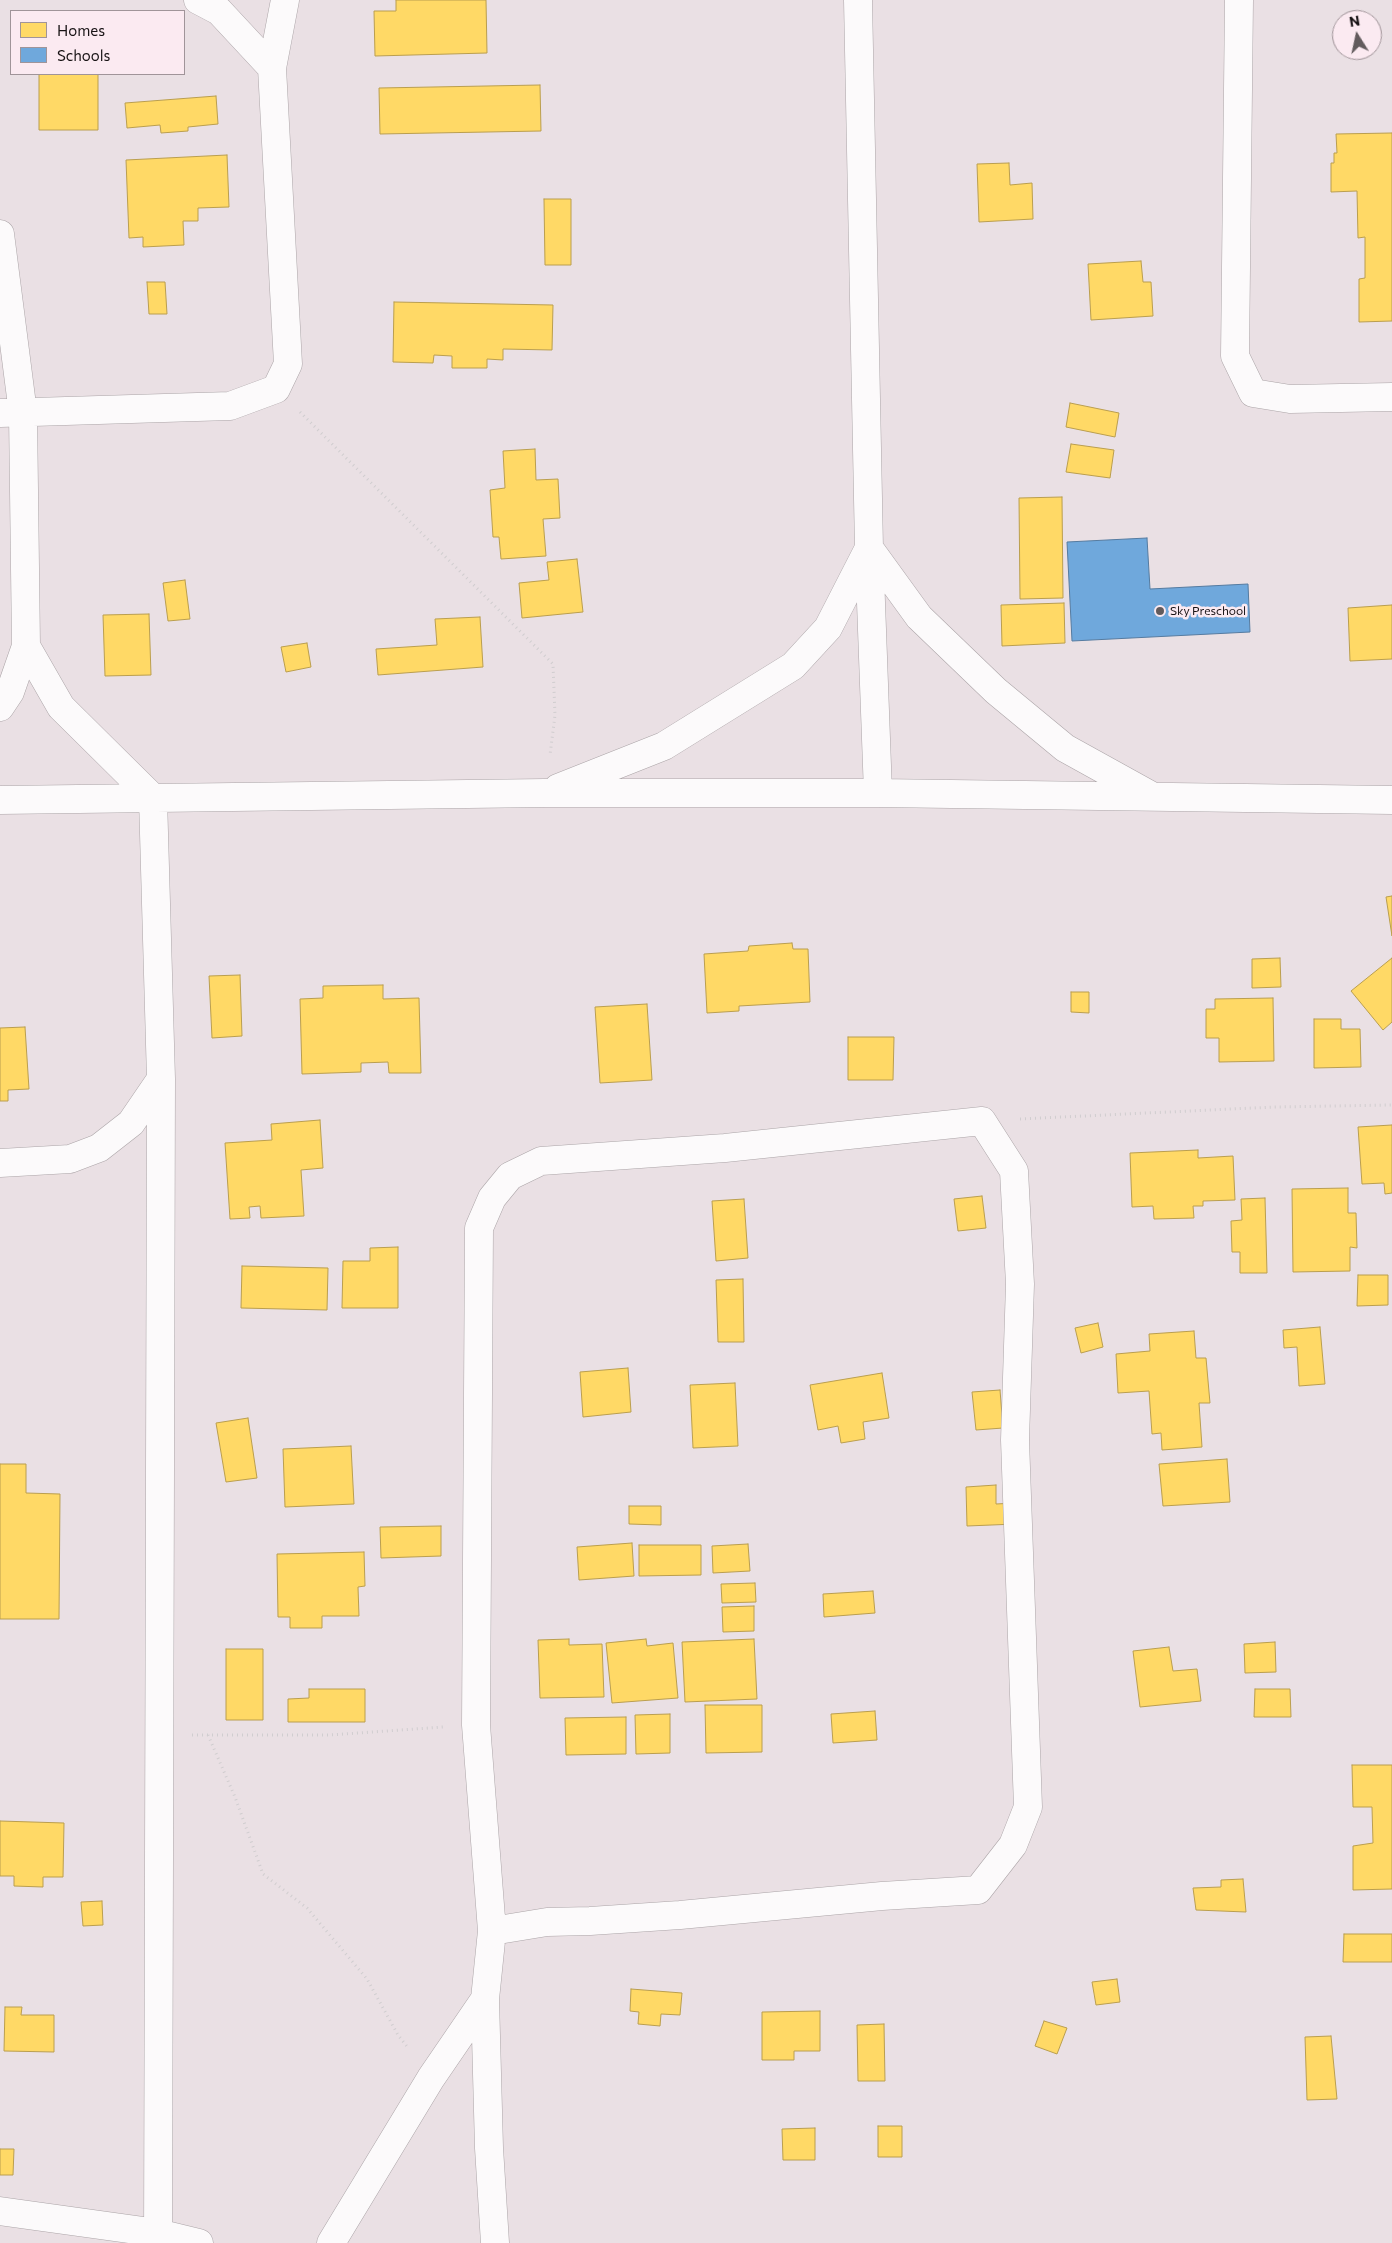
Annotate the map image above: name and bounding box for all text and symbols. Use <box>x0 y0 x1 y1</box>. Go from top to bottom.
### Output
legend <box>10 10 185 75</box>
north arrow <box>1332 10 1382 60</box>
text: N <box>1348 11 1361 30</box>
text: Homes <box>57 21 105 39</box>
text: Schools <box>57 46 110 64</box>
place label: Sky Preschool <box>1170 604 1246 618</box>
marker: Sky Preschool <box>1154 605 1166 617</box>

